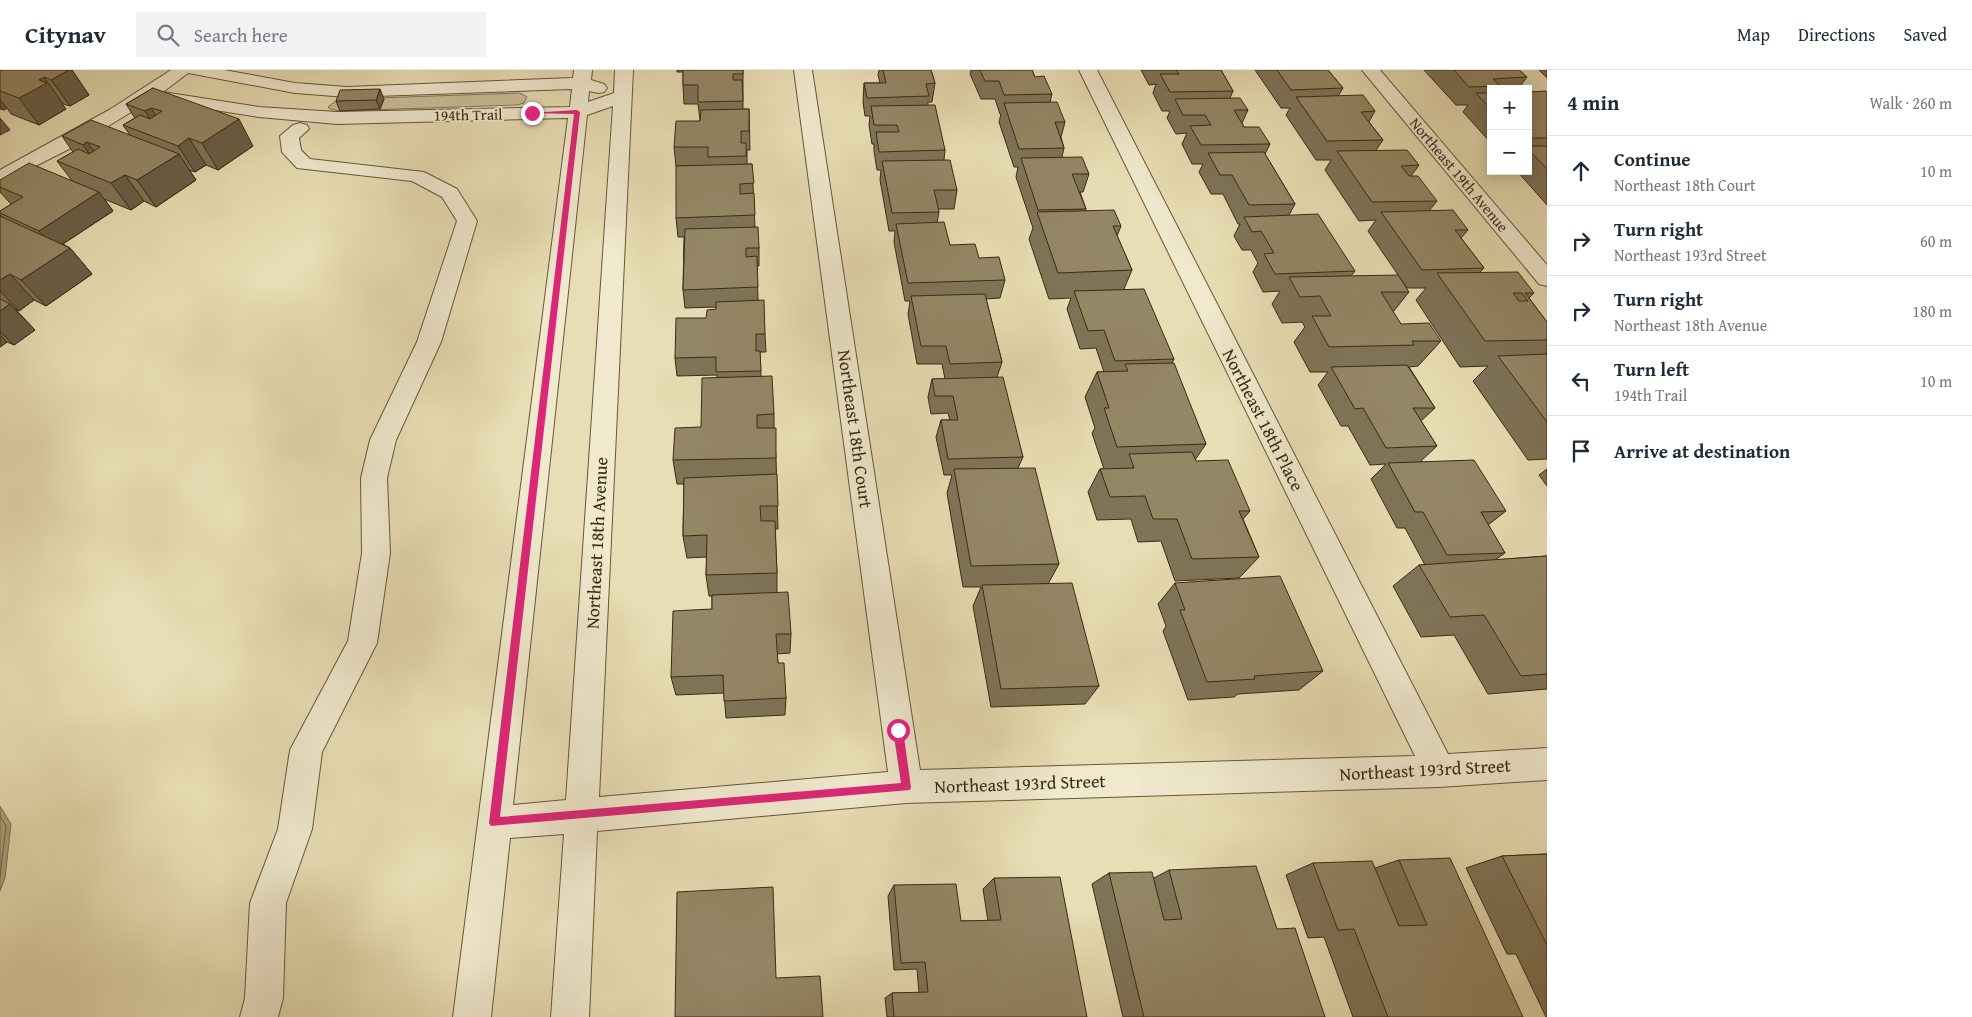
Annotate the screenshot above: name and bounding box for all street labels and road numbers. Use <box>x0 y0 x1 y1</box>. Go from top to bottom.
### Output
street label: 194th Trail <box>433 103 502 126</box>
street label: Northeast 19th Avenue <box>1405 113 1514 236</box>
street label: Northeast 18th Place <box>1216 344 1311 496</box>
street label: Northeast 18th Court <box>831 348 880 510</box>
street label: Northeast 18th Avenue <box>579 456 614 630</box>
street label: Northeast 193rd Street <box>1339 751 1512 787</box>
street label: Northeast 193rd Street <box>934 767 1107 800</box>

